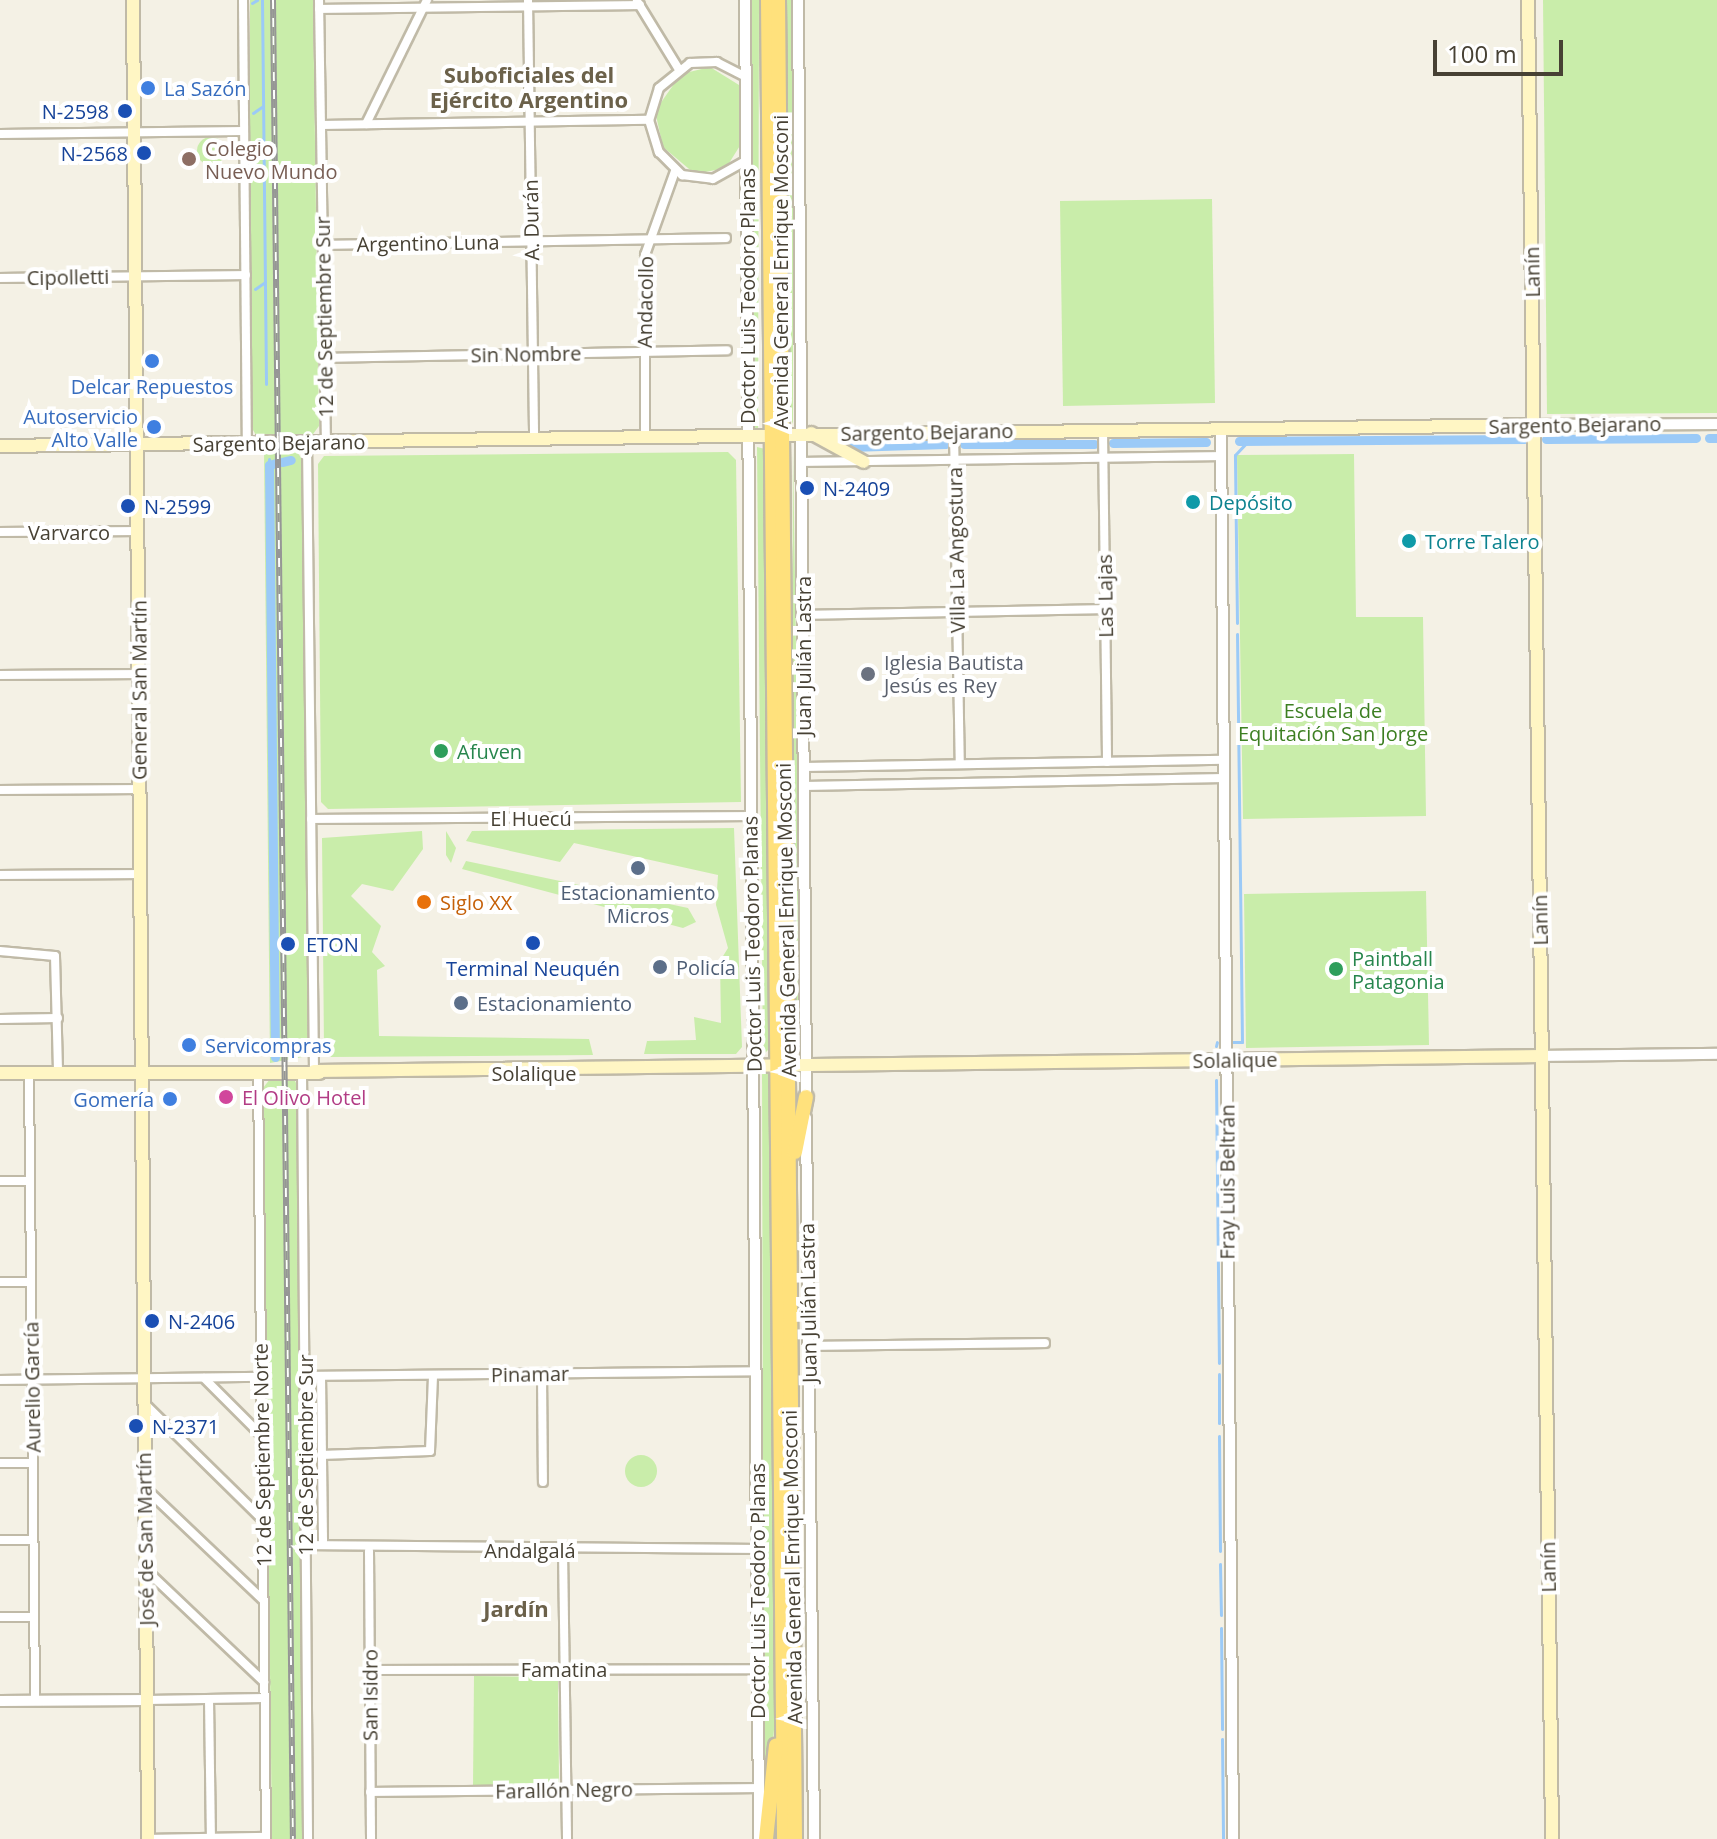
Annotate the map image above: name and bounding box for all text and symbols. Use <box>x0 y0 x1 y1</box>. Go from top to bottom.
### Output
scale bar <box>1437 24 1567 74</box>
text: 100 m <box>1447 37 1517 70</box>
district label: Suboficiales del Ejército Argentino <box>430 61 628 112</box>
place label: La Sazón <box>164 76 246 100</box>
marker: La Sazón <box>139 79 157 97</box>
place label: N-2598 <box>42 99 109 123</box>
marker: N-2598 <box>116 102 134 120</box>
street label: Avenida General Enrique Mosconi <box>768 115 792 429</box>
place label: Colegio Nuevo Mundo <box>205 136 338 183</box>
place label: N-2568 <box>61 141 128 165</box>
marker: N-2568 <box>135 144 153 162</box>
marker: Colegio Nuevo Mundo <box>180 150 198 168</box>
street label: Doctor Luis Teodoro Planas <box>735 168 759 424</box>
street label: A. Durán <box>518 179 544 261</box>
street label: 12 de Septiembre Sur <box>310 216 338 418</box>
street label: Argentino Luna <box>356 230 500 256</box>
street label: Lanín <box>1520 246 1544 298</box>
street label: Andacollo <box>632 256 658 348</box>
street label: Cipolletti <box>27 264 109 290</box>
street label: Sin Nombre <box>470 341 582 367</box>
marker: Delcar Repuestos <box>143 352 161 370</box>
place label: Delcar Repuestos <box>71 374 233 398</box>
place label: Autoservicio Alto Valle <box>23 404 138 451</box>
street label: Sargento Bejarano <box>1488 411 1662 439</box>
marker: Autoservicio Alto Valle <box>145 418 163 436</box>
street label: Sargento Bejarano <box>840 418 1014 446</box>
street label: Sargento Bejarano <box>192 429 366 457</box>
street label: Villa La Angostura <box>943 467 969 633</box>
place label: N-2409 <box>823 476 890 500</box>
marker: N-2409 <box>798 479 816 497</box>
place label: Depósito <box>1209 490 1293 514</box>
marker: Depósito <box>1184 493 1202 511</box>
place label: N-2599 <box>144 494 211 518</box>
marker: N-2599 <box>119 497 137 515</box>
street label: Varvarco <box>28 520 110 544</box>
place label: Torre Talero <box>1425 529 1539 553</box>
marker: Torre Talero <box>1400 532 1418 550</box>
street label: Las Lajas <box>1092 554 1118 638</box>
street label: Juan Julián Lastra <box>791 576 815 736</box>
street label: General San Martín <box>127 600 151 780</box>
place label: Iglesia Bautista Jesús es Rey <box>884 650 1024 697</box>
marker: Iglesia Bautista Jesús es Rey <box>859 665 877 683</box>
park label: Escuela de Equitación San Jorge <box>1238 699 1428 746</box>
place label: Afuven <box>457 739 522 763</box>
marker: Afuven <box>432 742 450 760</box>
street label: Avenida General Enrique Mosconi <box>771 763 801 1077</box>
street label: El Huecú <box>490 806 572 830</box>
street label: Doctor Luis Teodoro Planas <box>738 816 766 1072</box>
marker: Estacionamiento Micros <box>629 859 647 877</box>
place label: Estacionamiento Micros <box>560 880 716 927</box>
place label: Siglo XX <box>440 890 512 914</box>
marker: Siglo XX <box>415 893 433 911</box>
street label: Lanín <box>1528 894 1552 946</box>
place label: ETON <box>306 932 359 956</box>
marker: ETON <box>277 933 299 955</box>
marker: Terminal Neuquén <box>524 934 542 952</box>
place label: Paintball Patagonia <box>1352 946 1445 993</box>
place label: Policía <box>676 955 736 979</box>
place label: Terminal Neuquén <box>446 956 620 980</box>
marker: Policía <box>651 958 669 976</box>
marker: Paintball Patagonia <box>1327 960 1345 978</box>
place label: Estacionamiento <box>477 991 632 1015</box>
marker: Estacionamiento <box>452 994 470 1012</box>
place label: Servicompras <box>205 1033 332 1057</box>
marker: Servicompras <box>180 1036 198 1054</box>
street label: Solalique <box>1192 1047 1278 1073</box>
street label: Solalique <box>492 1061 576 1085</box>
place label: El Olivo Hotel <box>242 1085 366 1109</box>
place label: Gomería <box>73 1087 154 1111</box>
marker: El Olivo Hotel <box>217 1088 235 1106</box>
marker: Gomería <box>161 1090 179 1108</box>
street label: Fray Luis Beltrán <box>1215 1104 1239 1260</box>
street label: Juan Julián Lastra <box>795 1223 821 1383</box>
place label: N-2406 <box>168 1309 235 1333</box>
marker: N-2406 <box>143 1312 161 1330</box>
street label: Aurelio García <box>19 1321 45 1453</box>
street label: 12 de Septiembre Norte <box>248 1343 276 1567</box>
street label: 12 de Septiembre Sur <box>293 1354 317 1556</box>
street label: Pinamar <box>491 1361 569 1387</box>
street label: Avenida General Enrique Mosconi <box>777 1410 807 1724</box>
place label: N-2371 <box>152 1414 219 1438</box>
marker: N-2371 <box>127 1417 145 1435</box>
street label: José de San Martín <box>131 1452 159 1626</box>
street label: Doctor Luis Teodoro Planas <box>745 1463 769 1719</box>
street label: Andalgalá <box>484 1538 576 1562</box>
street label: Lanín <box>1536 1541 1560 1593</box>
district label: Jardín <box>483 1596 549 1622</box>
street label: San Isidro <box>358 1649 382 1741</box>
street label: Famatina <box>521 1657 607 1681</box>
street label: Farallón Negro <box>495 1777 633 1803</box>

